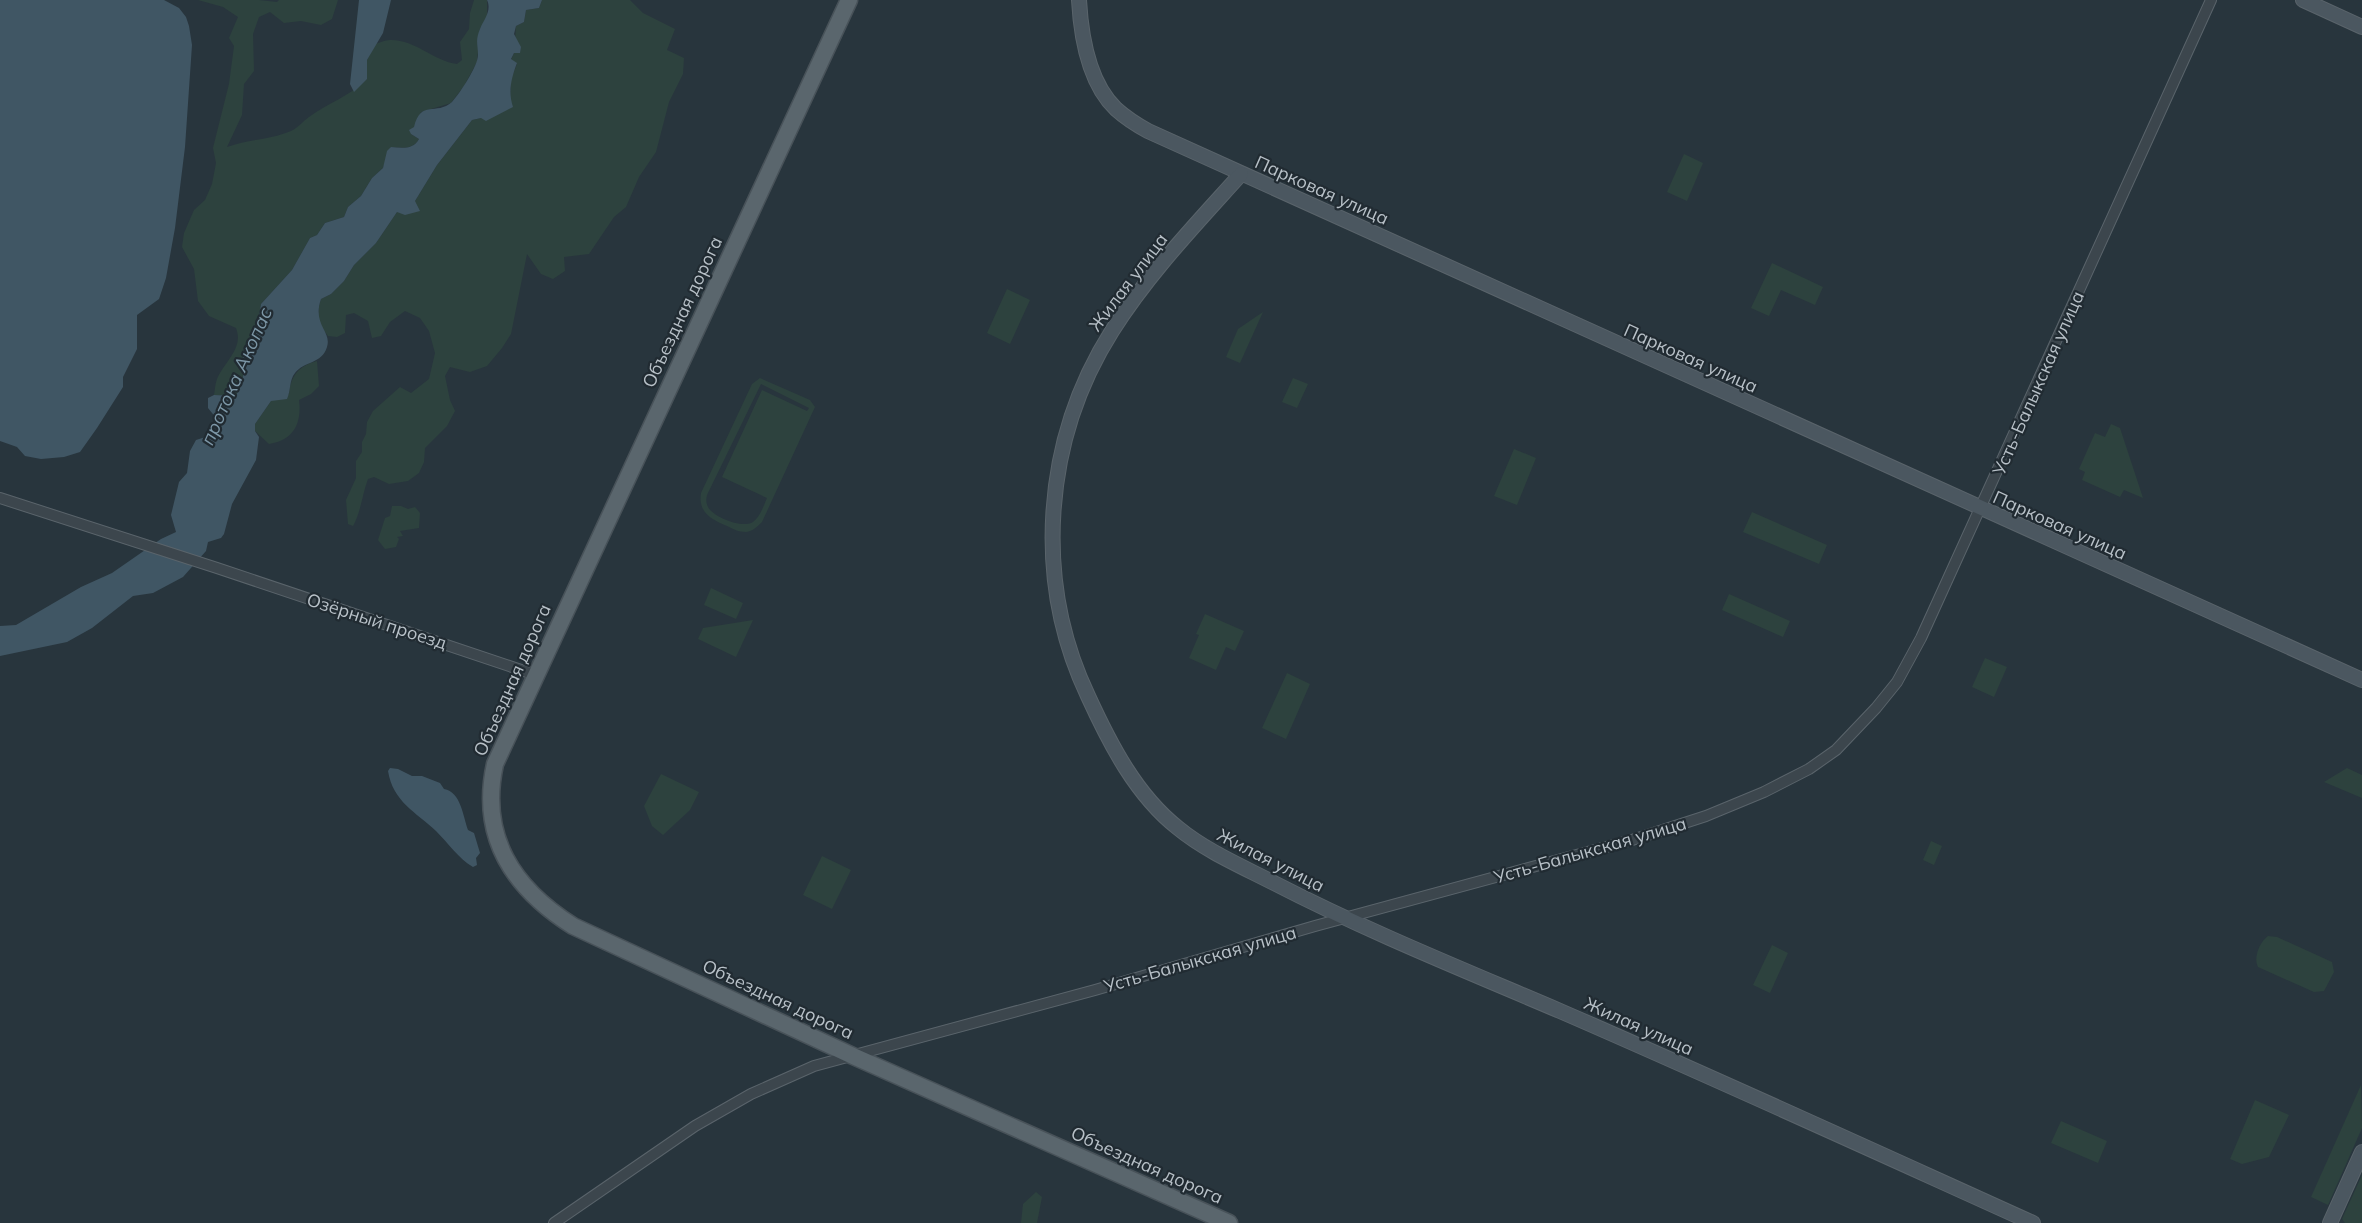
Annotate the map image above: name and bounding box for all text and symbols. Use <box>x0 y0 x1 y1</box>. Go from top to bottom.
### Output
street label: Парковая улица <box>1252 150 1392 230</box>
street label: Жилая улица <box>1084 228 1172 336</box>
street label: Объездная дорога <box>637 233 727 391</box>
street label: Усть-Балыкская улица <box>1987 287 2089 480</box>
water label: протока Акопас <box>195 303 277 449</box>
street label: Парковая улица <box>1621 318 1761 398</box>
street label: Парковая улица <box>1990 485 2130 565</box>
street label: Озёрный проезд <box>304 588 450 655</box>
street label: Объездная дорога <box>468 600 556 760</box>
street label: Усть-Балыкская улица <box>1490 811 1689 889</box>
street label: Жилая улица <box>1214 823 1328 897</box>
street label: Усть-Балыкская улица <box>1100 920 1299 998</box>
street label: Объездная дорога <box>699 954 857 1044</box>
street label: Жилая улица <box>1581 992 1697 1060</box>
street label: Объездная дорога <box>1067 1121 1227 1209</box>

